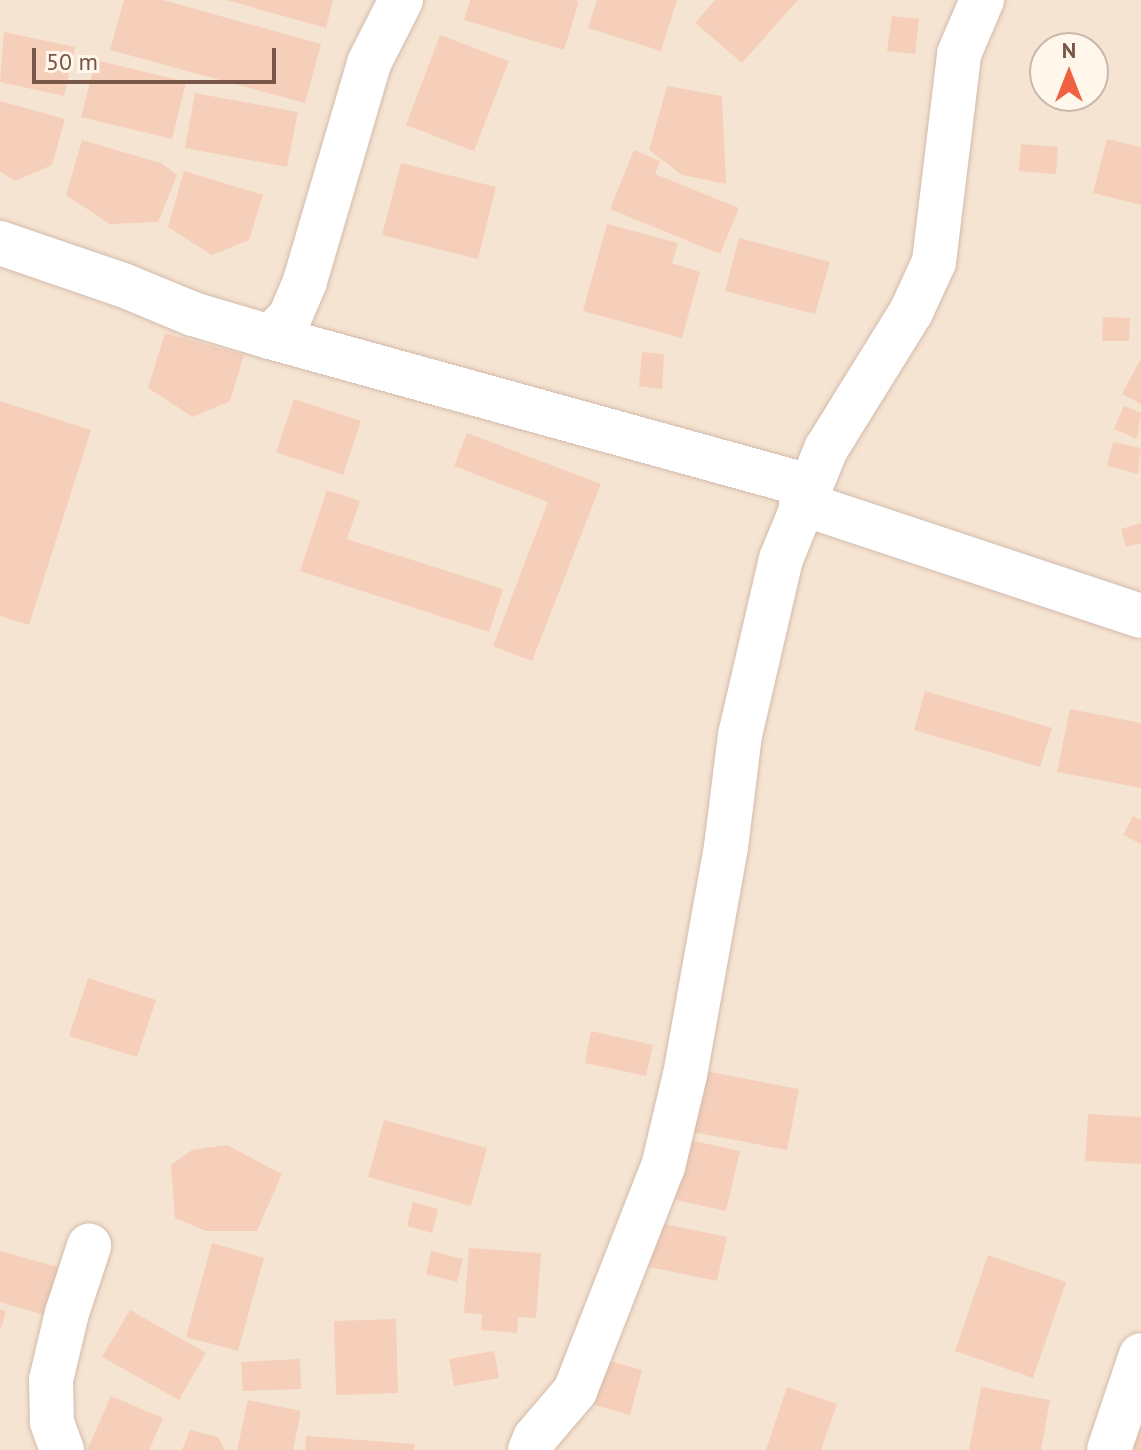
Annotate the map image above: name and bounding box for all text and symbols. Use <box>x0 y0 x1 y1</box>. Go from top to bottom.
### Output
scale bar <box>36 32 280 82</box>
north arrow <box>1029 32 1109 112</box>
text: N <box>1062 36 1076 64</box>
text: 50 m <box>46 46 98 77</box>

